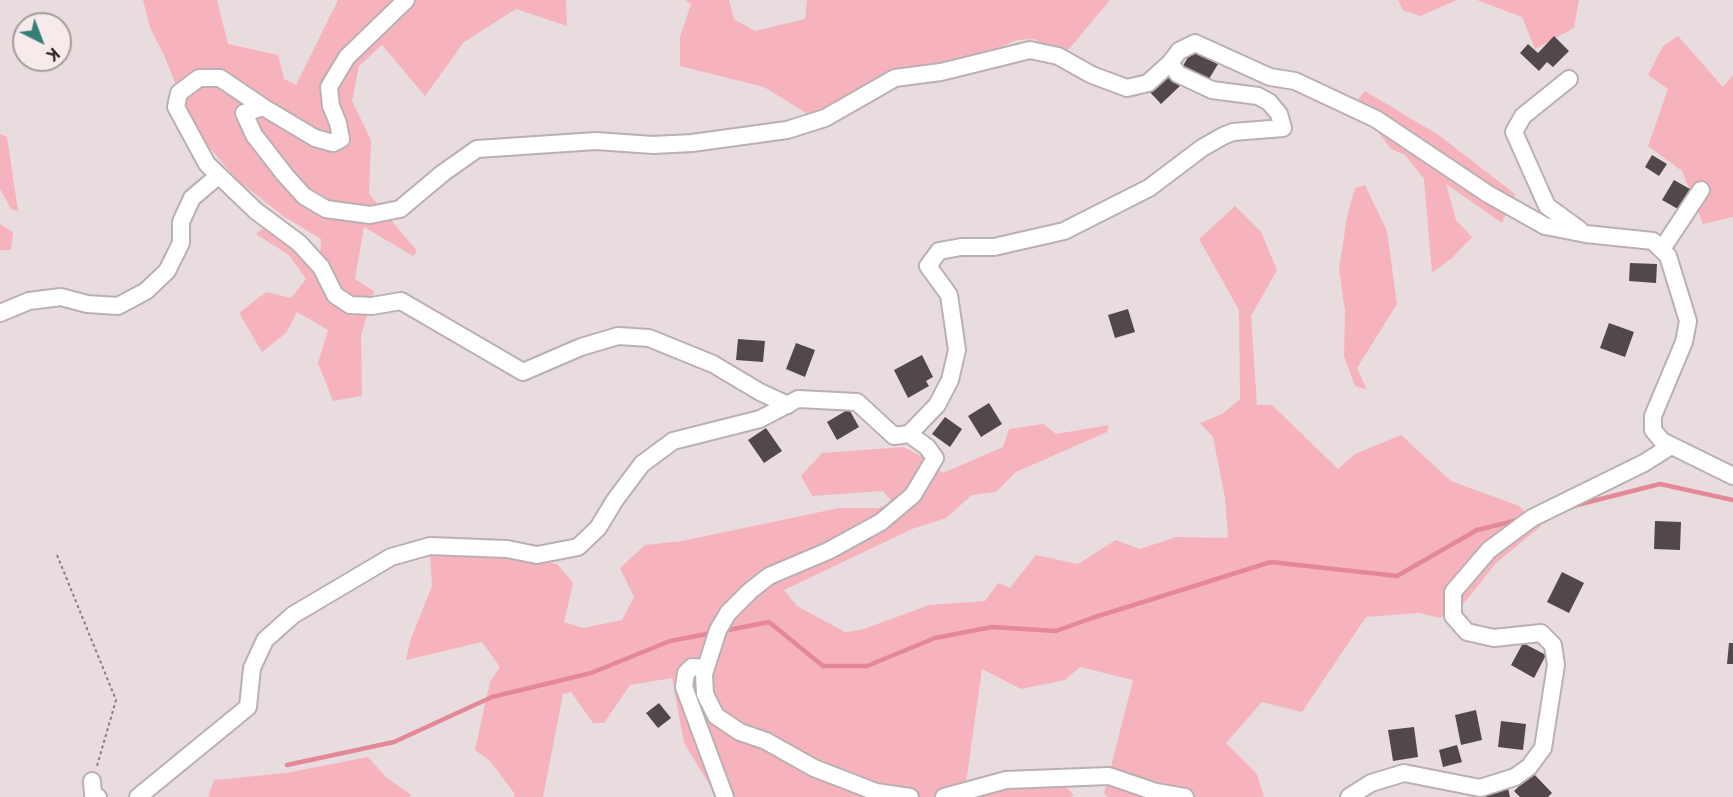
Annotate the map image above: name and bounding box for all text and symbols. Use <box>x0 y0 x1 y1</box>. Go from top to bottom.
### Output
north arrow <box>12 12 72 72</box>
text: K <box>43 44 63 65</box>

